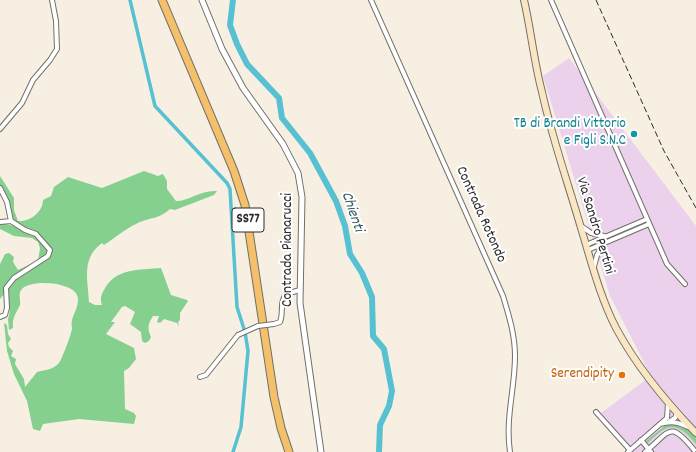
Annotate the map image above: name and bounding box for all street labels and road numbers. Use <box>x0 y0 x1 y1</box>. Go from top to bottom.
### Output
street label: Contrada Rotondo <box>451 164 509 266</box>
street label: Via Sandro Pertini <box>571 175 617 277</box>
street label: Contrada Pianarucci <box>280 193 298 307</box>
road number: SS77 <box>232 208 264 232</box>

